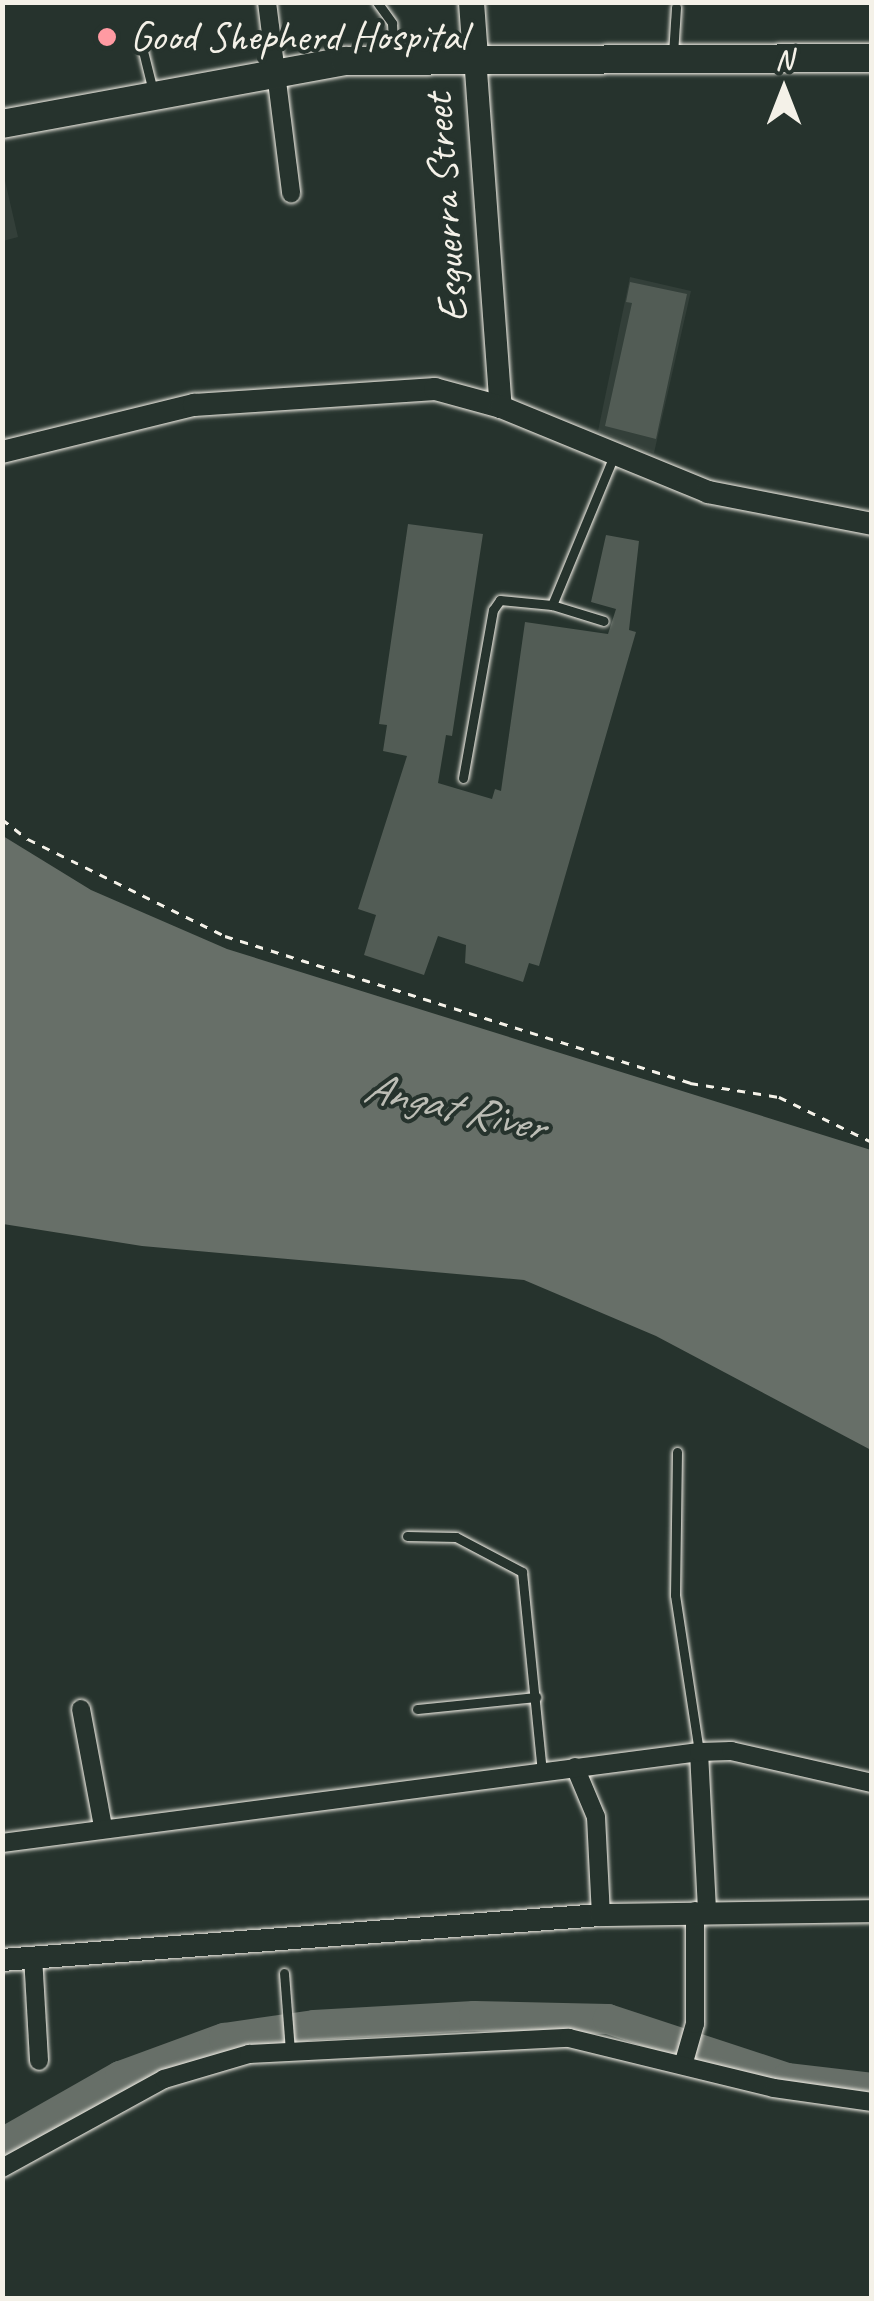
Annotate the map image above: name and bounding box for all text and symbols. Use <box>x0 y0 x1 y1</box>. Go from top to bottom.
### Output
place label: Good Shepherd Hospital <box>130 12 466 62</box>
marker: Good Shepherd Hospital <box>94 24 120 50</box>
north arrow <box>734 40 834 140</box>
text: N <box>775 42 793 77</box>
street label: Esguerra Street <box>413 92 479 324</box>
water label: Angat River <box>359 1060 549 1154</box>

